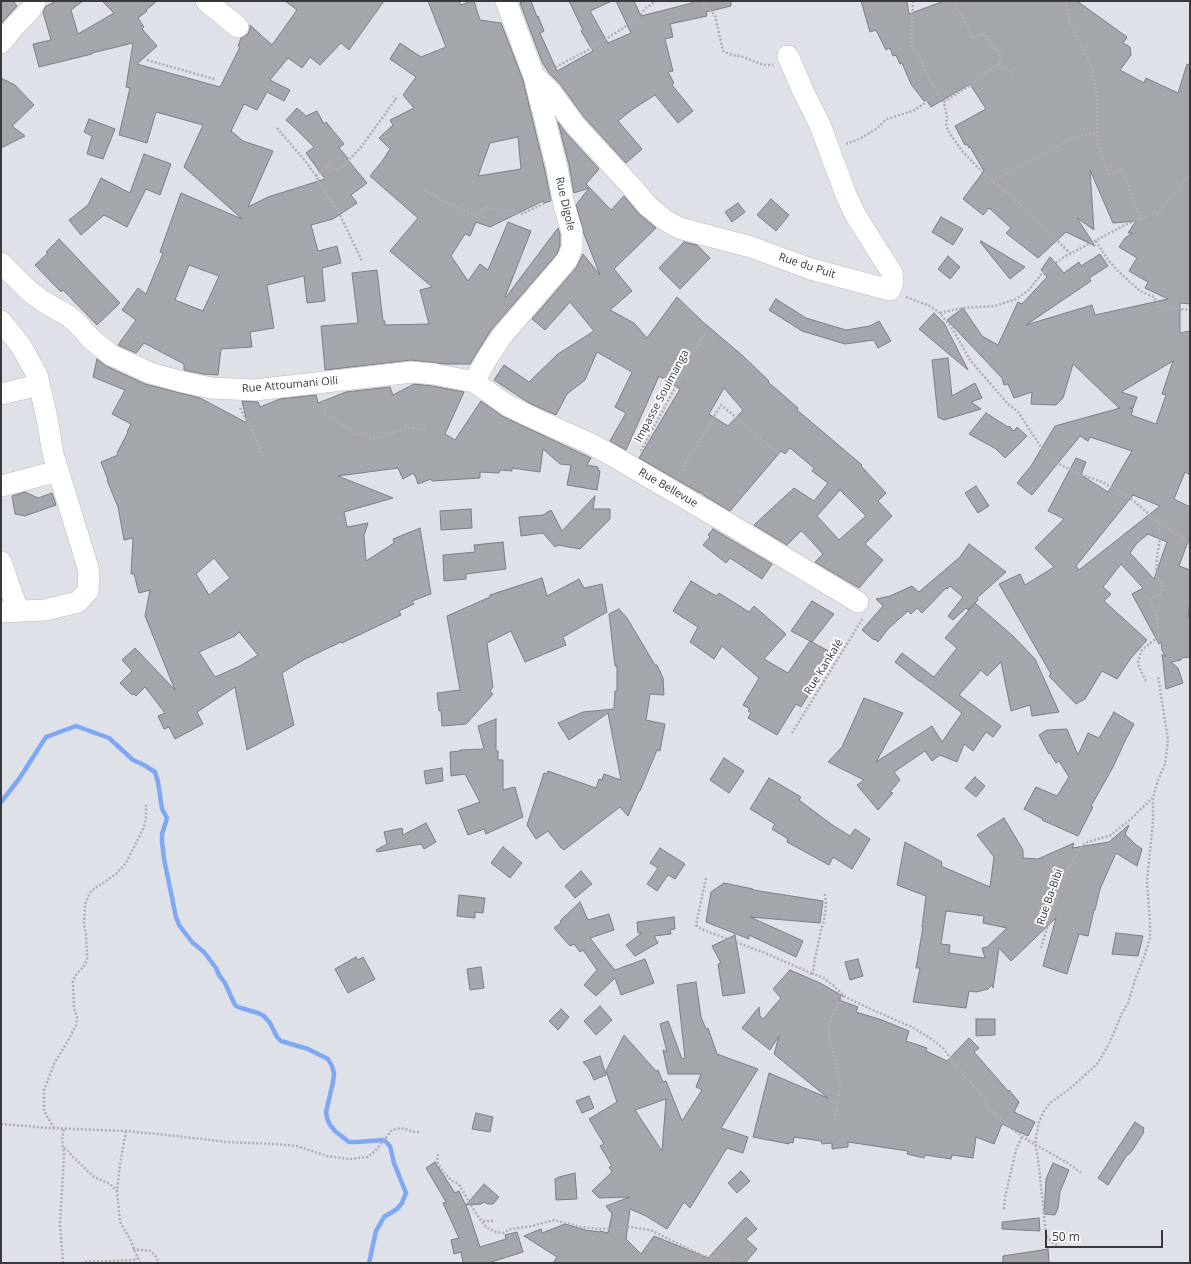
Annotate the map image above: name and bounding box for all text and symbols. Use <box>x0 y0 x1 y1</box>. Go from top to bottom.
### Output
street label: Rue Digole <box>552 176 578 232</box>
street label: Rue du Puit <box>777 251 837 281</box>
street label: Impasse Souimanga <box>632 347 692 445</box>
street label: Rue Attoumani Oili <box>241 374 339 396</box>
street label: Rue Bellevue <box>636 466 700 510</box>
street label: Rue Kankalé <box>802 637 846 697</box>
street label: Rue Ba-Bibi <box>1034 867 1066 927</box>
scale bar <box>1047 1222 1165 1248</box>
text: 50 m <box>1052 1228 1080 1245</box>

